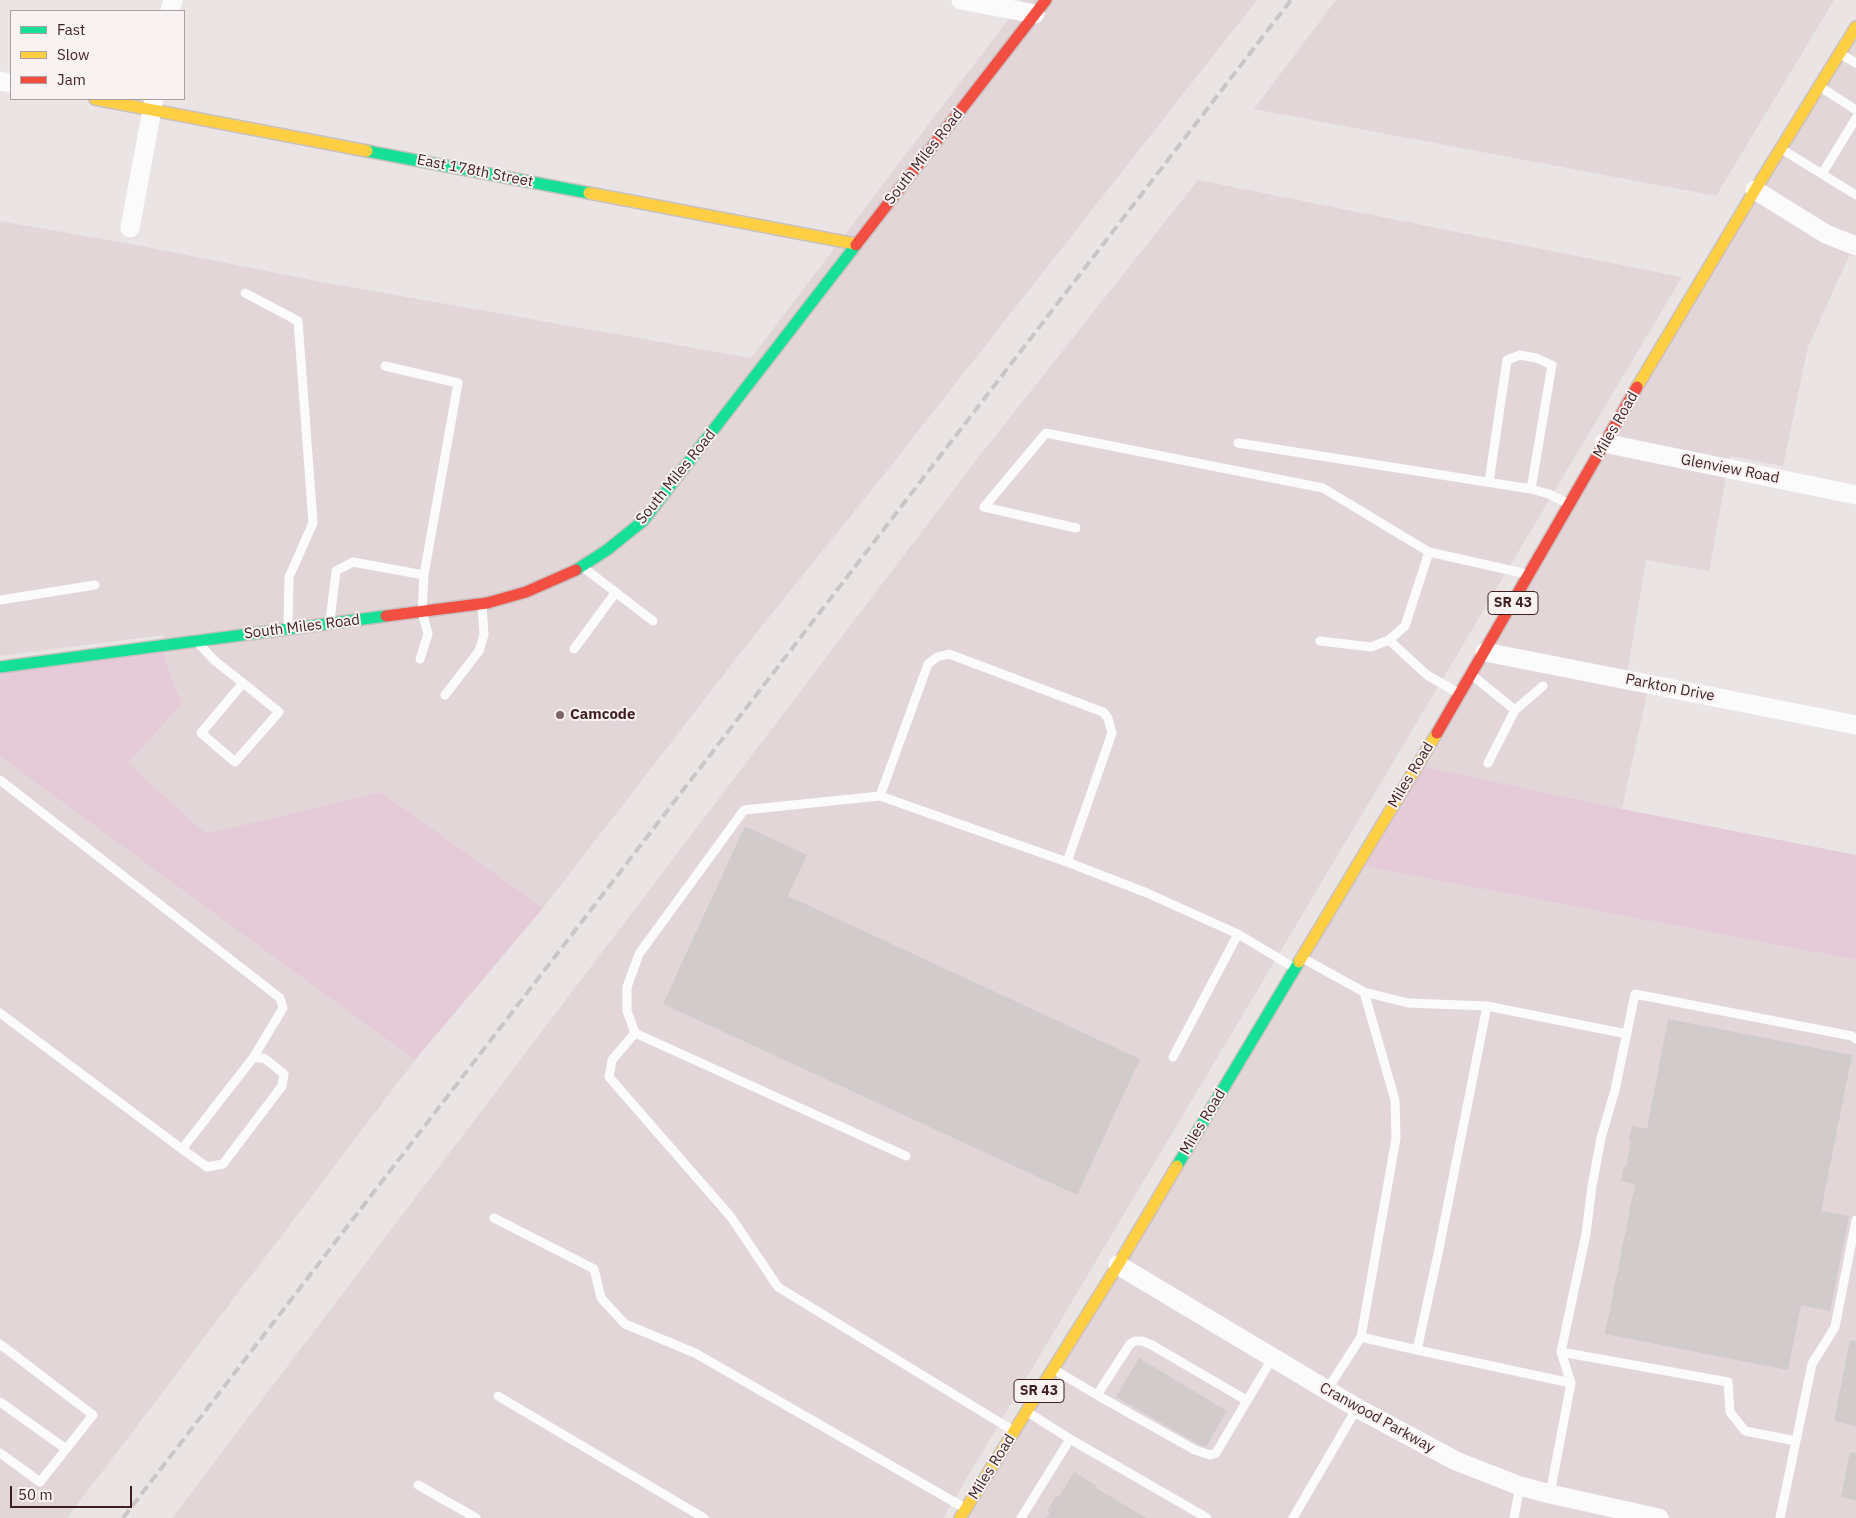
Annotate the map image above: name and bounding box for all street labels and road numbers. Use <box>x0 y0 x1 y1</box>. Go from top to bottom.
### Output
street label: South Miles Road <box>881 106 967 208</box>
street label: East 178th Street <box>415 151 535 191</box>
street label: Miles Road <box>1590 389 1642 461</box>
street label: South Miles Road <box>632 426 720 528</box>
street label: Glenview Road <box>1679 451 1781 487</box>
road number: SR 43 <box>1488 592 1538 614</box>
street label: South Miles Road <box>243 611 361 643</box>
street label: Parkton Drive <box>1624 671 1716 705</box>
street label: Miles Road <box>1384 739 1438 811</box>
street label: Miles Road <box>1176 1086 1230 1158</box>
street label: Cranwood Parkway <box>1316 1379 1438 1457</box>
road number: SR 43 <box>1014 1380 1064 1402</box>
street label: Miles Road <box>965 1431 1019 1503</box>

